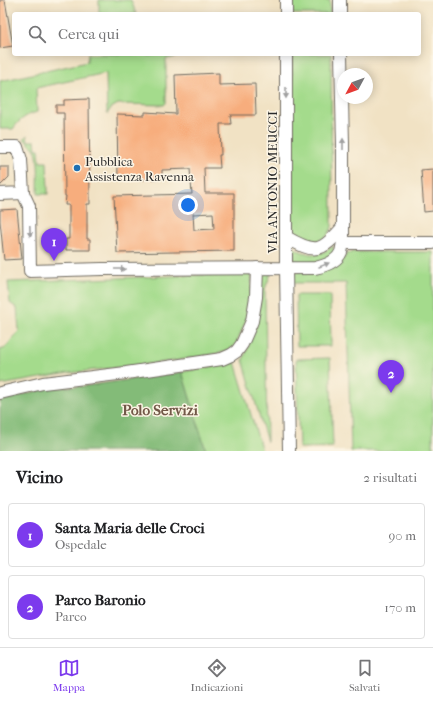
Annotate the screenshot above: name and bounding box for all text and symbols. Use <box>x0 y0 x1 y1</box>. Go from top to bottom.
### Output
search box <box>12 12 421 56</box>
icon: search <box>26 23 48 45</box>
text: Cerca qui <box>58 25 119 43</box>
north arrow <box>337 68 373 104</box>
one-way arrow <box>283 87 289 100</box>
street label: VIA ANTONIO MEUCCI <box>265 111 280 254</box>
one-way arrow <box>340 137 346 150</box>
place label: Pubblica Assistenza Ravenna <box>84 154 195 184</box>
marker: Pubblica Assistenza Ravenna <box>72 163 82 173</box>
your location <box>178 195 198 215</box>
one-way arrow <box>26 225 33 237</box>
pin: 1 <box>41 228 67 261</box>
one-way arrow <box>319 261 331 267</box>
one-way arrow <box>114 266 127 272</box>
pin: 2 <box>378 360 404 393</box>
district label: Polo Servizi <box>122 401 198 419</box>
text: Vicino <box>16 467 63 487</box>
text: 2 risultati <box>363 470 417 485</box>
text: Santa Maria delle Croci <box>55 519 205 537</box>
text: 1 <box>28 528 32 543</box>
text: 90 m <box>388 528 416 543</box>
text: Ospedale <box>55 537 107 552</box>
text: Parco Baronio <box>55 591 146 609</box>
text: 2 <box>27 600 33 615</box>
text: 170 m <box>384 600 416 615</box>
text: Parco <box>55 609 87 624</box>
tab: Mappa <box>53 657 85 694</box>
tab: Indicazioni <box>190 657 243 694</box>
tab: Salvati <box>349 657 380 694</box>

